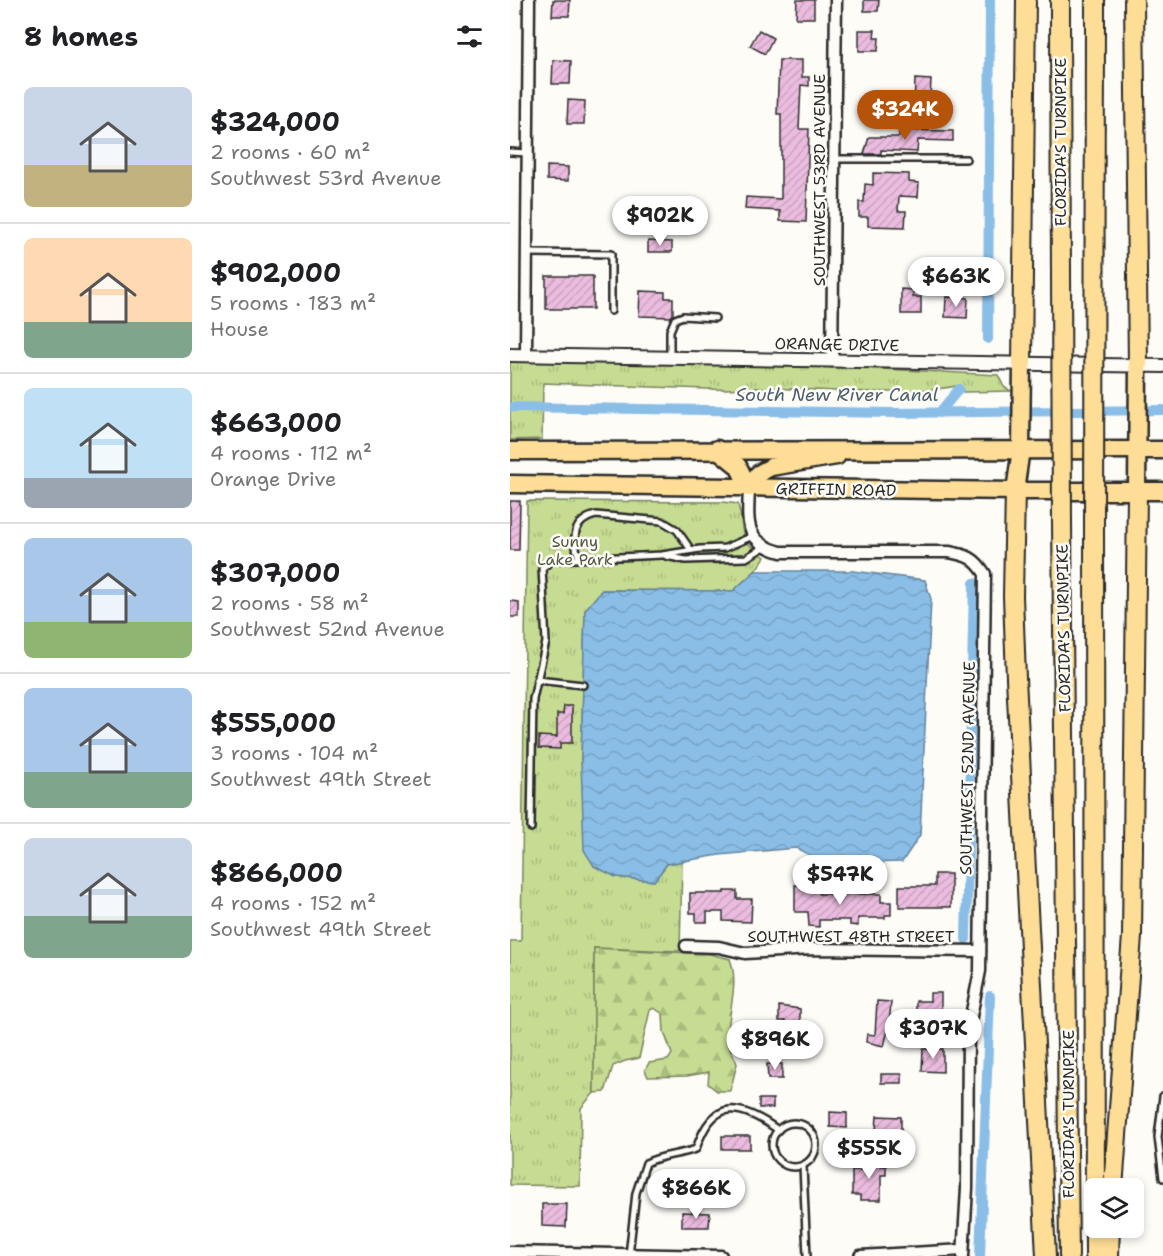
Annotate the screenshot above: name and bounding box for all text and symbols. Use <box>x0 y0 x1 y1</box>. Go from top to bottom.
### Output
text: 8 homes <box>24 19 138 54</box>
icon: filters <box>453 20 486 53</box>
street label: FLORIDA'S TURNPIKE <box>1050 58 1071 226</box>
street label: SOUTHWEST 53RD AVENUE <box>809 74 830 286</box>
pin: $324K <box>863 90 947 141</box>
text: $324K <box>871 96 939 122</box>
text: $324,000 <box>210 104 340 139</box>
icon: home <box>72 111 144 183</box>
text: 2 rooms · 60 m² <box>210 139 370 165</box>
text: Southwest 53rd Avenue <box>210 165 442 191</box>
pin: $902K <box>618 196 702 247</box>
text: $902K <box>626 202 694 228</box>
text: $902,000 <box>210 255 341 290</box>
pin: $663K <box>914 257 998 308</box>
icon: home <box>72 262 144 334</box>
text: $663K <box>922 263 990 289</box>
text: 5 rooms · 183 m² <box>210 290 376 316</box>
text: House <box>210 316 269 342</box>
street label: ORANGE DRIVE <box>774 333 900 356</box>
water label: South New River Canal <box>735 383 939 407</box>
text: $663,000 <box>210 405 342 440</box>
icon: home <box>72 412 144 484</box>
text: 4 rooms · 112 m² <box>210 440 372 466</box>
text: Orange Drive <box>210 466 336 492</box>
street label: GRIFFIN ROAD <box>775 478 896 501</box>
park label: Sunny Lake Park <box>537 531 613 570</box>
street label: FLORIDA'S TURNPIKE <box>1052 544 1075 712</box>
text: $307,000 <box>210 555 340 590</box>
icon: home <box>72 562 144 634</box>
text: 2 rooms · 58 m² <box>210 590 369 616</box>
text: Southwest 52nd Avenue <box>210 616 445 642</box>
street label: SOUTHWEST 52ND AVENUE <box>955 661 980 875</box>
text: $555,000 <box>210 705 336 740</box>
icon: home <box>72 712 144 784</box>
text: 3 rooms · 104 m² <box>210 740 378 766</box>
text: Southwest 49th Street <box>210 766 432 792</box>
text: $866,000 <box>210 855 343 890</box>
pin: $547K <box>798 855 882 906</box>
text: $547K <box>806 861 874 887</box>
icon: home <box>72 862 144 934</box>
text: 4 rooms · 152 m² <box>210 890 376 916</box>
text: Southwest 49th Street <box>210 916 432 942</box>
street label: SOUTHWEST 48TH STREET <box>747 926 955 947</box>
pin: $307K <box>891 1009 975 1060</box>
text: $307K <box>899 1015 967 1041</box>
pin: $896K <box>733 1020 817 1071</box>
text: $896K <box>740 1026 810 1052</box>
street label: FLORIDA'S TURNPIKE <box>1058 1030 1079 1198</box>
pin: $555K <box>827 1129 911 1180</box>
text: $555K <box>837 1135 901 1161</box>
pin: $866K <box>654 1169 738 1220</box>
text: $866K <box>661 1175 731 1201</box>
map controls <box>1084 1178 1144 1238</box>
button: layers <box>1084 1178 1144 1238</box>

